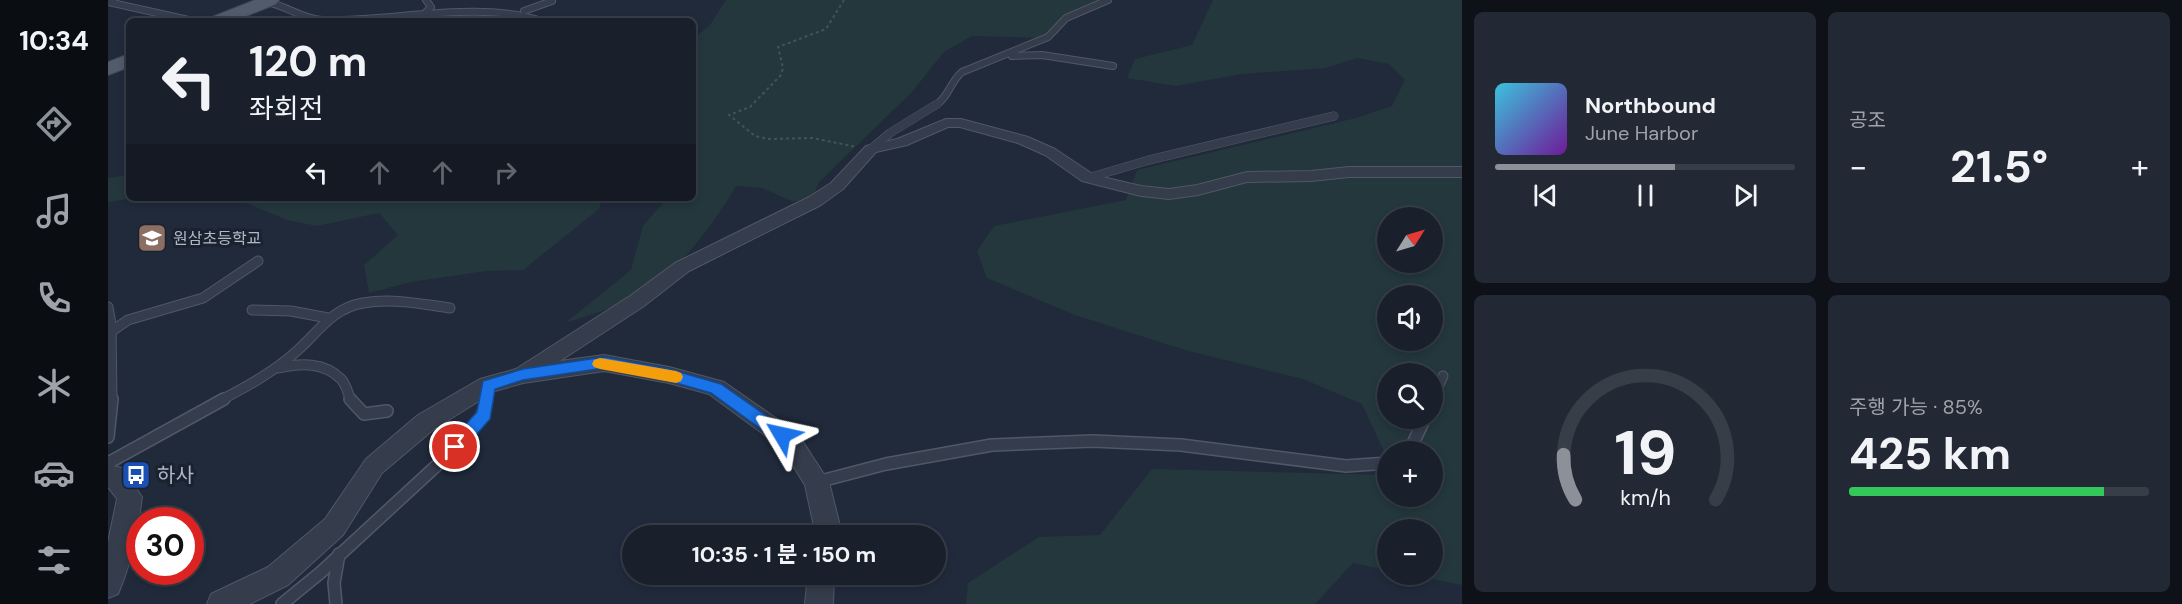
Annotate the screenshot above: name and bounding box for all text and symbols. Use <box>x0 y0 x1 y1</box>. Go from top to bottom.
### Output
text: 10:34 <box>19 23 89 58</box>
text: 120 m <box>249 34 367 89</box>
icon: left <box>150 42 228 120</box>
text: 좌회전 <box>249 91 324 126</box>
text: Northbound <box>1585 91 1716 120</box>
icon: directions <box>33 103 75 145</box>
text: 공조 <box>1849 107 1886 133</box>
text: June Harbor <box>1585 120 1698 146</box>
text: 21.5° <box>1950 137 2048 196</box>
text: − <box>1849 145 1867 188</box>
text: + <box>2131 145 2149 188</box>
icon: left <box>300 156 333 189</box>
icon: ahead <box>363 156 396 189</box>
icon: ahead <box>426 156 459 189</box>
icon: right <box>489 156 522 189</box>
icon: previous <box>1529 179 1562 212</box>
icon: pause <box>1629 179 1662 212</box>
icon: next <box>1729 179 1762 212</box>
icon: music <box>33 190 75 232</box>
north arrow <box>1377 207 1443 273</box>
map controls <box>1377 207 1443 585</box>
school or university icon: 원삼초등학교 <box>136 222 168 254</box>
place label: 원삼초등학교 <box>173 228 261 249</box>
icon: phone <box>33 277 75 319</box>
button: sound <box>1377 285 1443 351</box>
button: search <box>1377 363 1443 429</box>
icon: climate <box>33 365 75 407</box>
text: 주행 가능 · 85% <box>1849 394 1983 420</box>
position arrow <box>750 403 814 467</box>
text: 19 <box>1614 412 1676 493</box>
pin <box>429 421 480 472</box>
text: 425 km <box>1849 424 2011 483</box>
icon: arrive <box>438 430 471 463</box>
button: + <box>1377 441 1443 507</box>
icon: car <box>33 452 75 494</box>
bus stop icon: 하사 <box>120 459 152 491</box>
place label: 하사 <box>157 462 194 488</box>
text: km/h <box>1620 485 1670 513</box>
speed limit sign: 30 <box>126 507 204 585</box>
button: − <box>1377 519 1443 585</box>
icon: filters <box>33 539 75 581</box>
text: 10:35 · 1 분 · 150 m <box>692 540 876 569</box>

